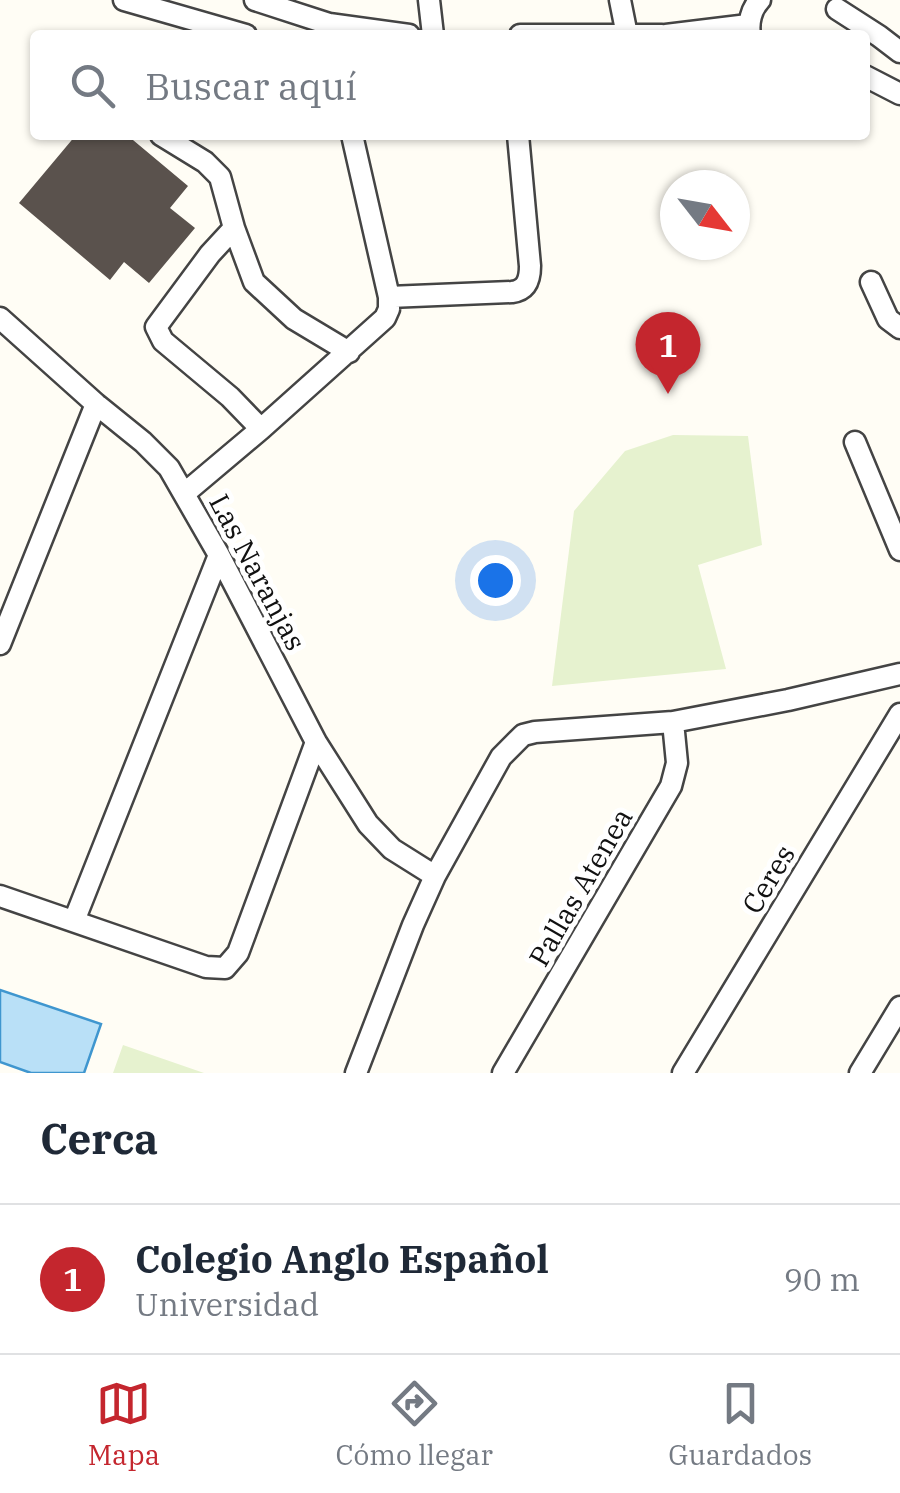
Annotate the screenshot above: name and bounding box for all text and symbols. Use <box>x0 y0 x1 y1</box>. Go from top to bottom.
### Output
search box <box>30 30 870 140</box>
icon: search <box>65 58 120 113</box>
text: Buscar aquí <box>145 61 357 110</box>
north arrow <box>660 170 750 260</box>
pin: 1 <box>636 312 700 394</box>
street label: Las Naranjas <box>201 487 315 657</box>
your location <box>470 555 521 606</box>
street label: Pallas Atenea <box>520 801 640 973</box>
street label: Ceres <box>733 838 803 920</box>
text: Cerca <box>40 1111 158 1166</box>
text: Colegio Anglo Español <box>135 1234 549 1283</box>
text: 1 <box>63 1258 82 1300</box>
text: 90 m <box>784 1258 860 1300</box>
text: Universidad <box>135 1283 319 1325</box>
tab: Mapa <box>88 1376 160 1473</box>
tab: Cómo llegar <box>336 1376 493 1473</box>
tab: Guardados <box>668 1376 812 1473</box>

